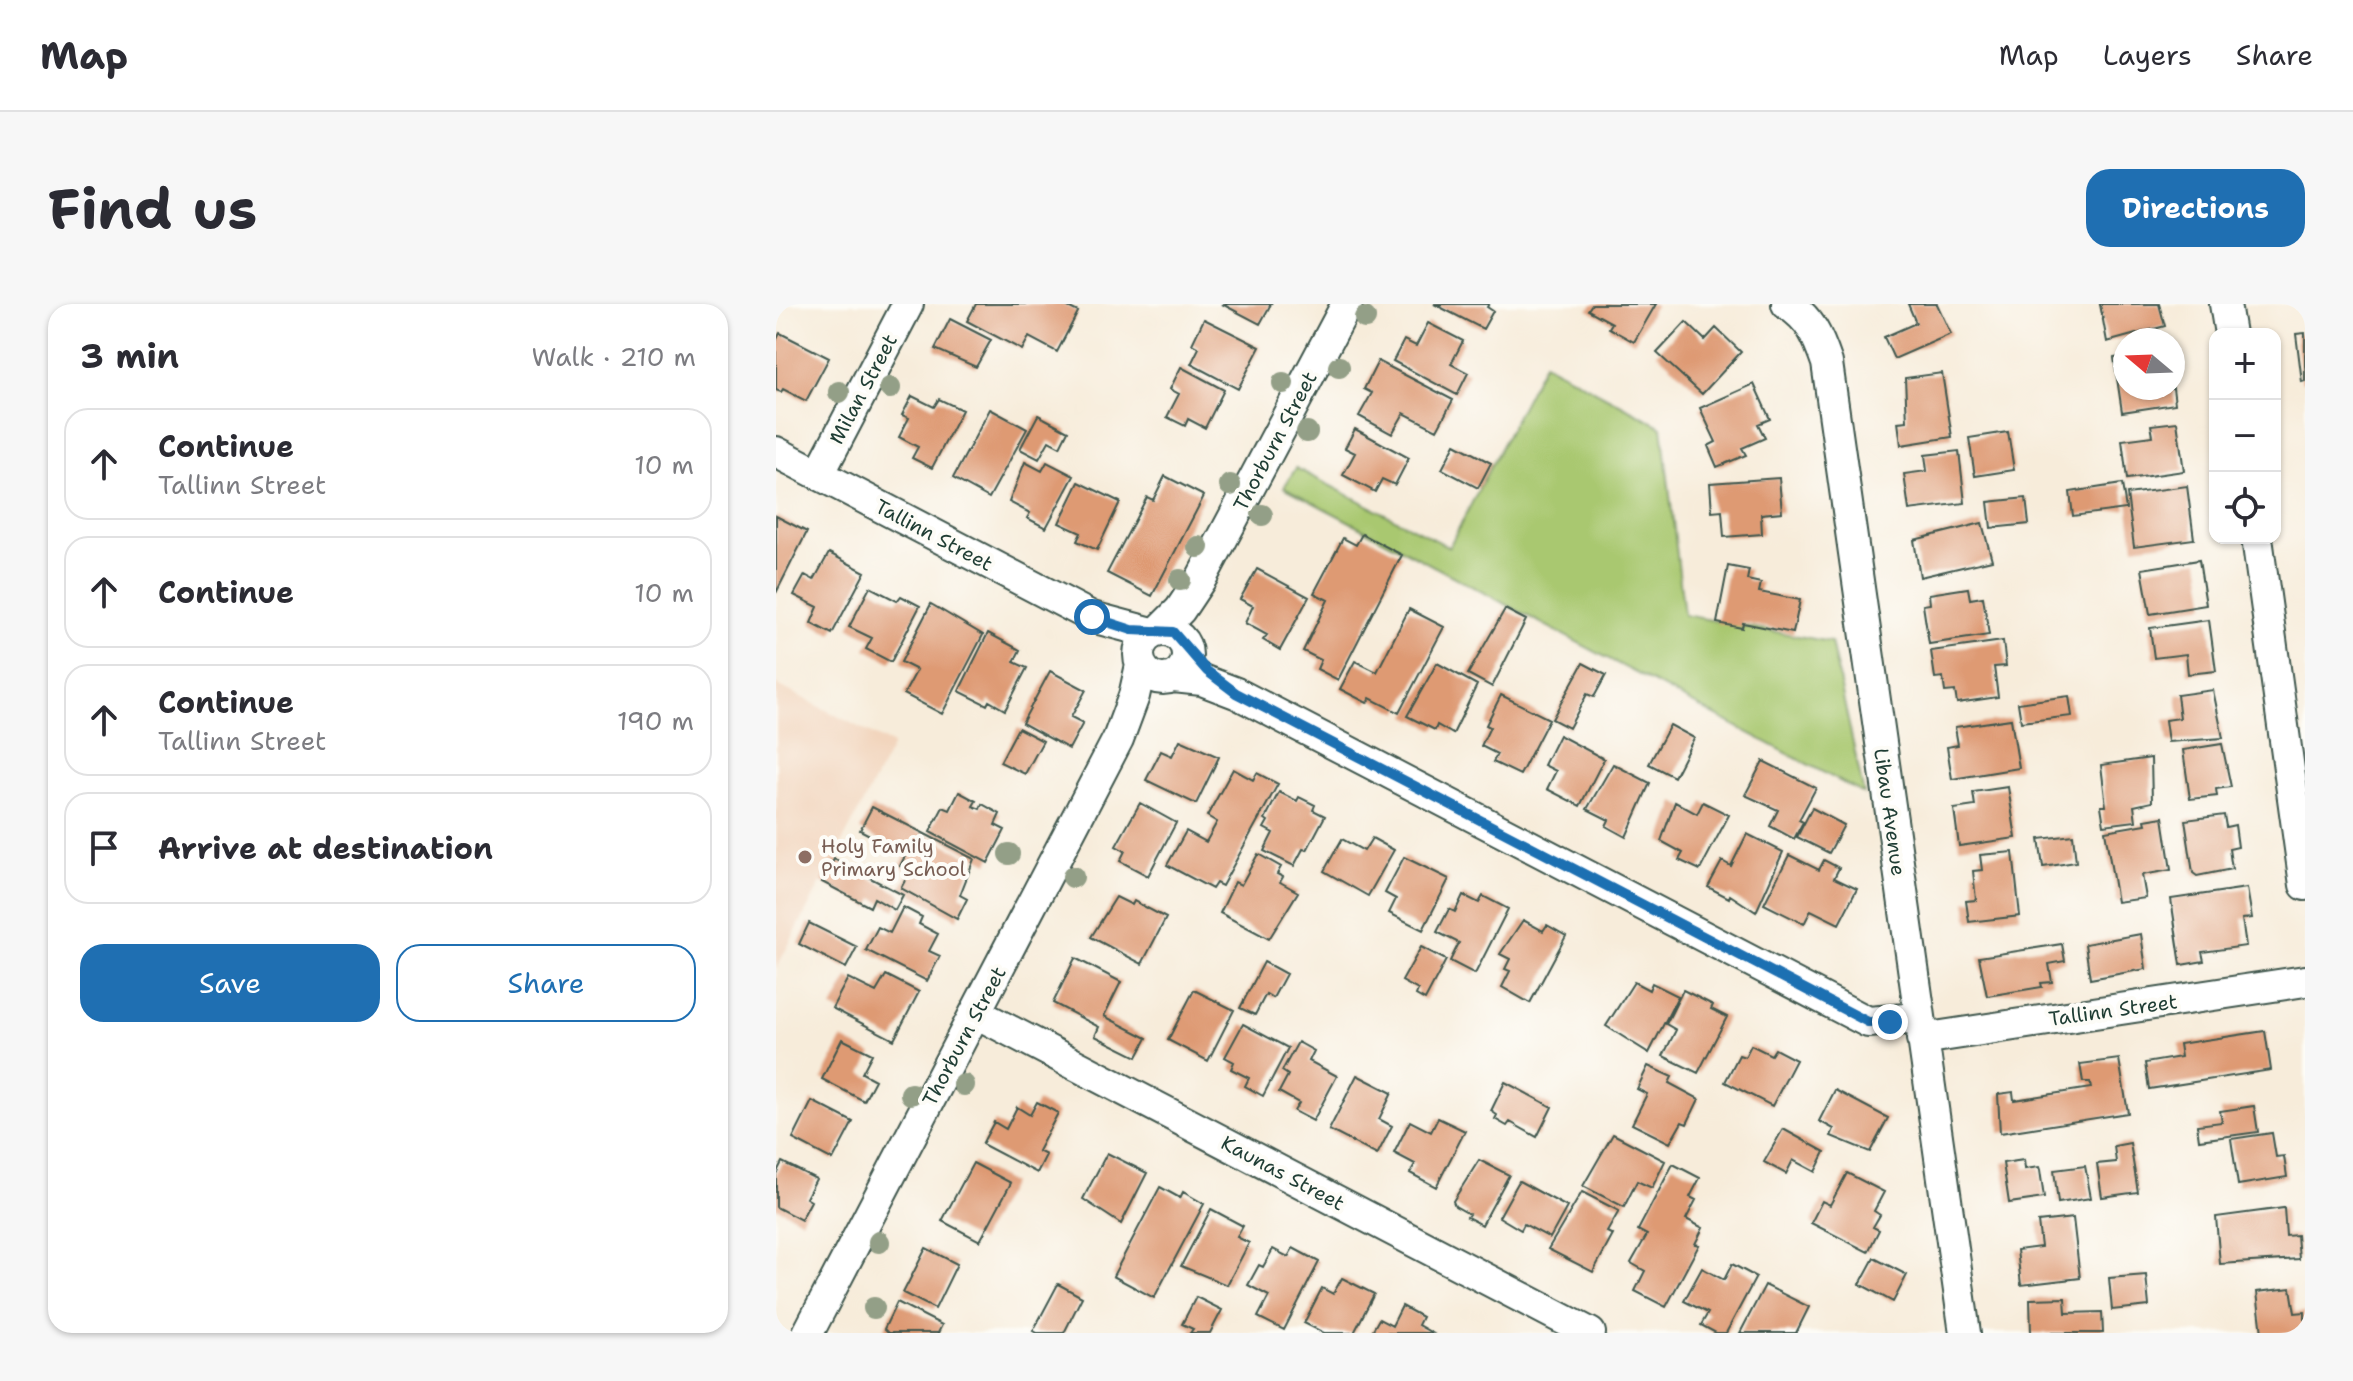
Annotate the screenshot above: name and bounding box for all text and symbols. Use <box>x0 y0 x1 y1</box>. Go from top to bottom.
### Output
text: Map <box>40 30 128 81</box>
text: Map <box>1999 36 2059 74</box>
text: Layers <box>2103 36 2192 74</box>
text: Share <box>2236 36 2313 74</box>
button: Directions <box>2086 169 2305 247</box>
text: Find us <box>48 171 257 246</box>
north arrow <box>2113 328 2185 400</box>
map controls <box>2209 328 2281 544</box>
button: + <box>2209 328 2281 400</box>
street label: Milan Street <box>823 329 903 449</box>
text: 3 min <box>80 333 179 379</box>
text: Walk · 210 m <box>532 339 696 374</box>
street label: Thorburn Street <box>1227 367 1323 515</box>
button: − <box>2209 400 2281 472</box>
text: Continue <box>158 426 294 467</box>
icon: ahead <box>82 442 126 486</box>
text: 10 m <box>634 447 694 482</box>
text: Tallinn Street <box>158 467 326 502</box>
button: locate <box>2209 472 2281 544</box>
street label: Tallinn Street <box>871 493 997 577</box>
icon: ahead <box>82 570 126 614</box>
text: Continue <box>158 572 294 613</box>
text: 10 m <box>634 575 694 610</box>
route start <box>1074 599 1110 635</box>
text: Continue <box>158 682 294 723</box>
icon: ahead <box>82 698 126 742</box>
text: 190 m <box>617 703 694 738</box>
text: Tallinn Street <box>158 723 326 758</box>
street label: Libau Avenue <box>1868 747 1912 877</box>
icon: arrive <box>82 826 126 870</box>
text: Arrive at destination <box>158 828 493 869</box>
place label: Holy Family Primary School <box>821 833 966 882</box>
marker: Holy Family Primary School <box>796 848 814 866</box>
button: Save <box>80 944 380 1022</box>
button: Share <box>396 944 696 1022</box>
street label: Thorburn Street <box>916 962 1012 1110</box>
street label: Tallinn Street <box>2047 988 2179 1032</box>
route end <box>1872 1004 1908 1040</box>
street label: Kaunas Street <box>1217 1130 1349 1216</box>

